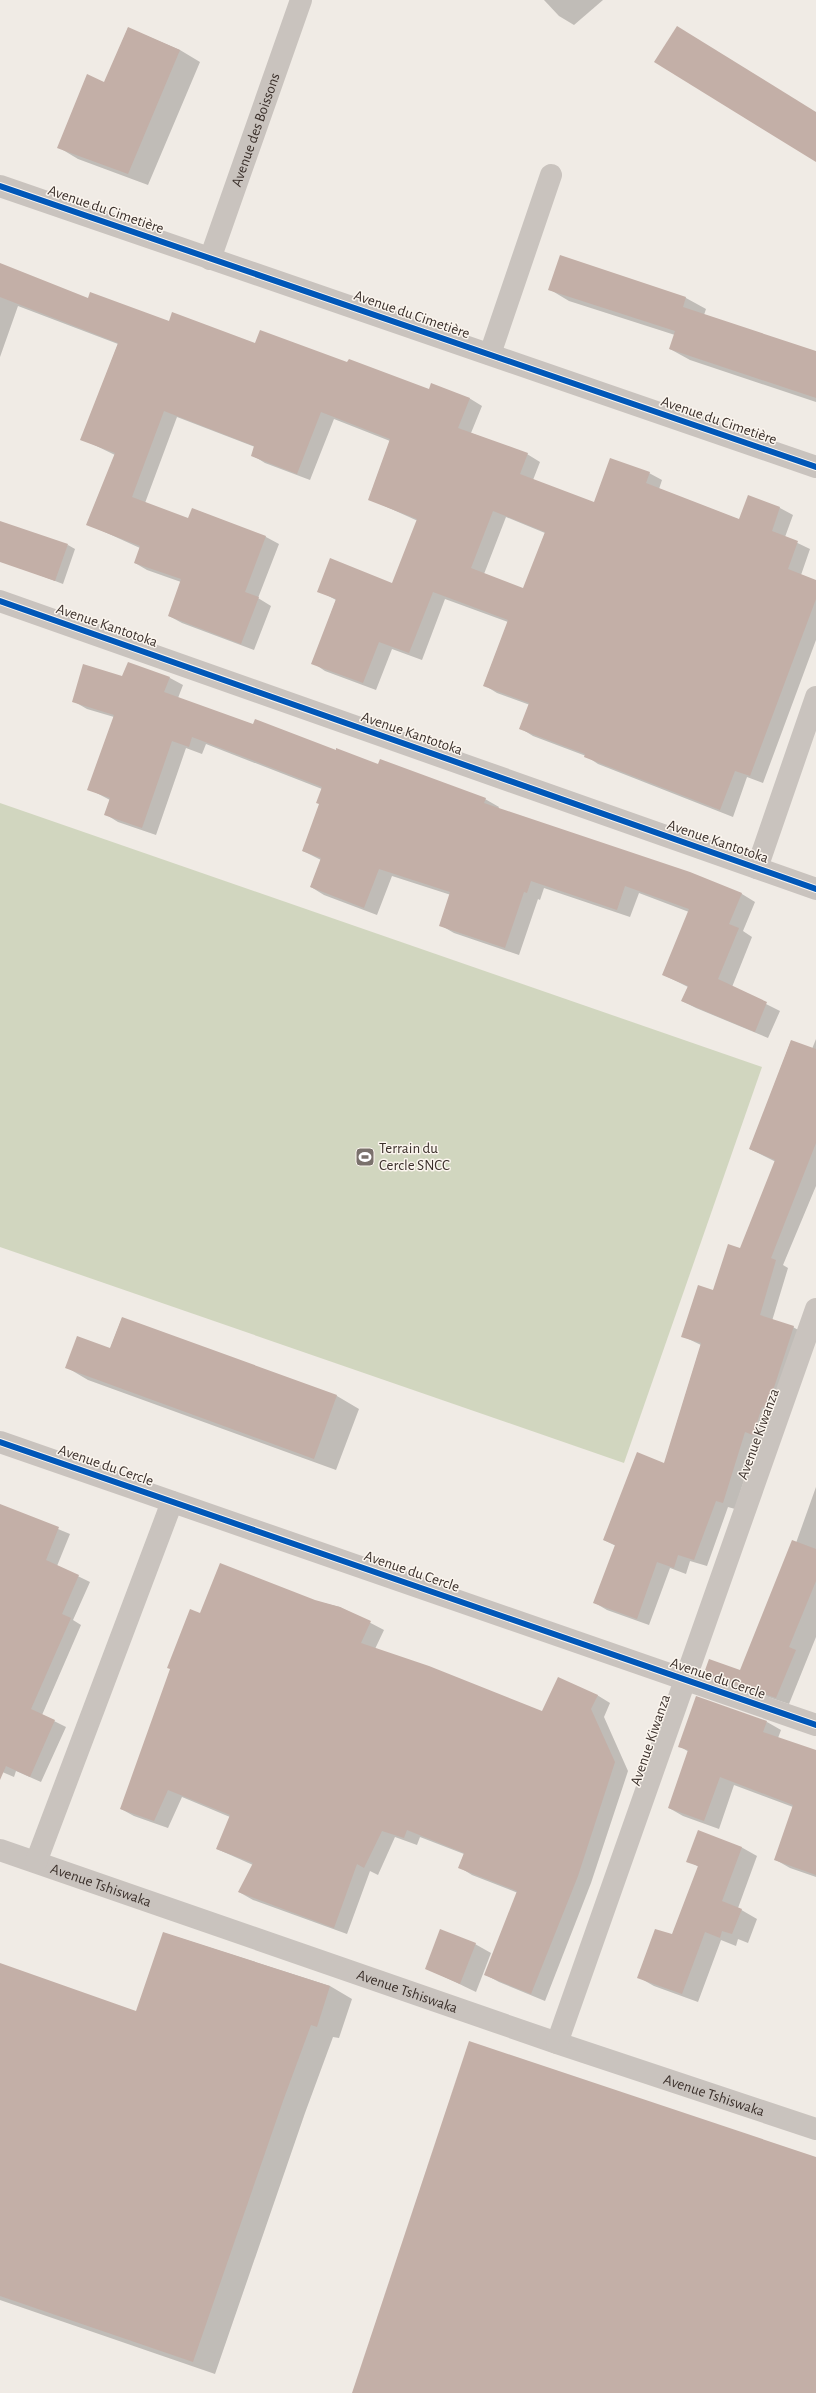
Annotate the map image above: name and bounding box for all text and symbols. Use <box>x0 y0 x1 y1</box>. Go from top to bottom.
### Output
street label: Avenue des Boissons <box>229 71 283 189</box>
street label: Avenue du Cimetière <box>46 183 166 236</box>
street label: Avenue du Cimetière <box>352 288 472 341</box>
street label: Avenue du Cimetière <box>659 394 779 447</box>
street label: Avenue Kantotoka <box>54 601 160 650</box>
street label: Avenue Kantotoka <box>359 709 465 758</box>
street label: Avenue Kantotoka <box>665 817 771 866</box>
place label: Terrain du Cercle SNCC <box>379 1141 450 1173</box>
sports icon: Terrain du Cercle SNCC <box>354 1146 376 1168</box>
street label: Avenue Kiwanza <box>735 1387 782 1482</box>
street label: Avenue du Cercle <box>56 1442 156 1489</box>
street label: Avenue du Cercle <box>362 1548 462 1595</box>
street label: Avenue du Cercle <box>668 1655 768 1702</box>
street label: Avenue Kiwanza <box>628 1693 673 1788</box>
street label: Avenue Tshiswaka <box>49 1861 153 1910</box>
street label: Avenue Tshiswaka <box>355 1967 459 2016</box>
street label: Avenue Tshiswaka <box>661 2072 766 2119</box>

